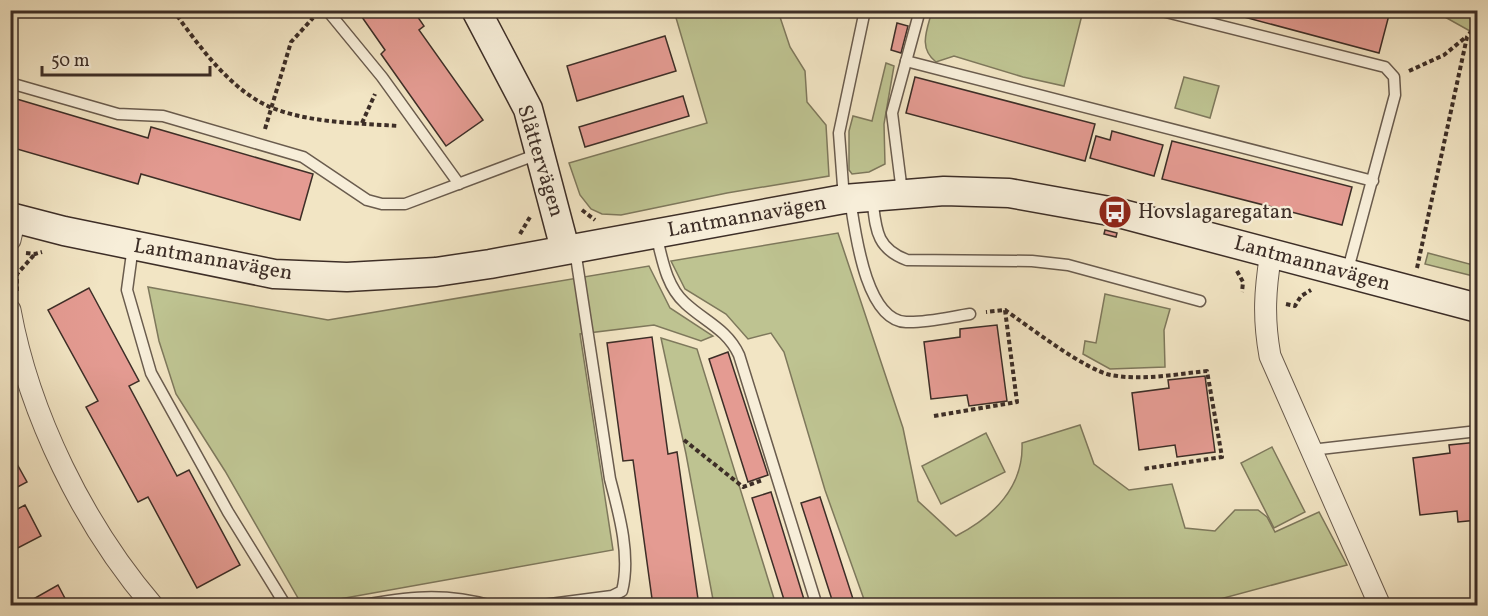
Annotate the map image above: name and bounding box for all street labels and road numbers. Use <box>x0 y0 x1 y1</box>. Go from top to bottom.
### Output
street label: Slåttervägen <box>509 101 571 221</box>
street label: Lantmannavägen <box>665 189 829 245</box>
street label: Lantmannavägen <box>1231 229 1393 299</box>
street label: Lantmannavägen <box>131 232 295 288</box>

